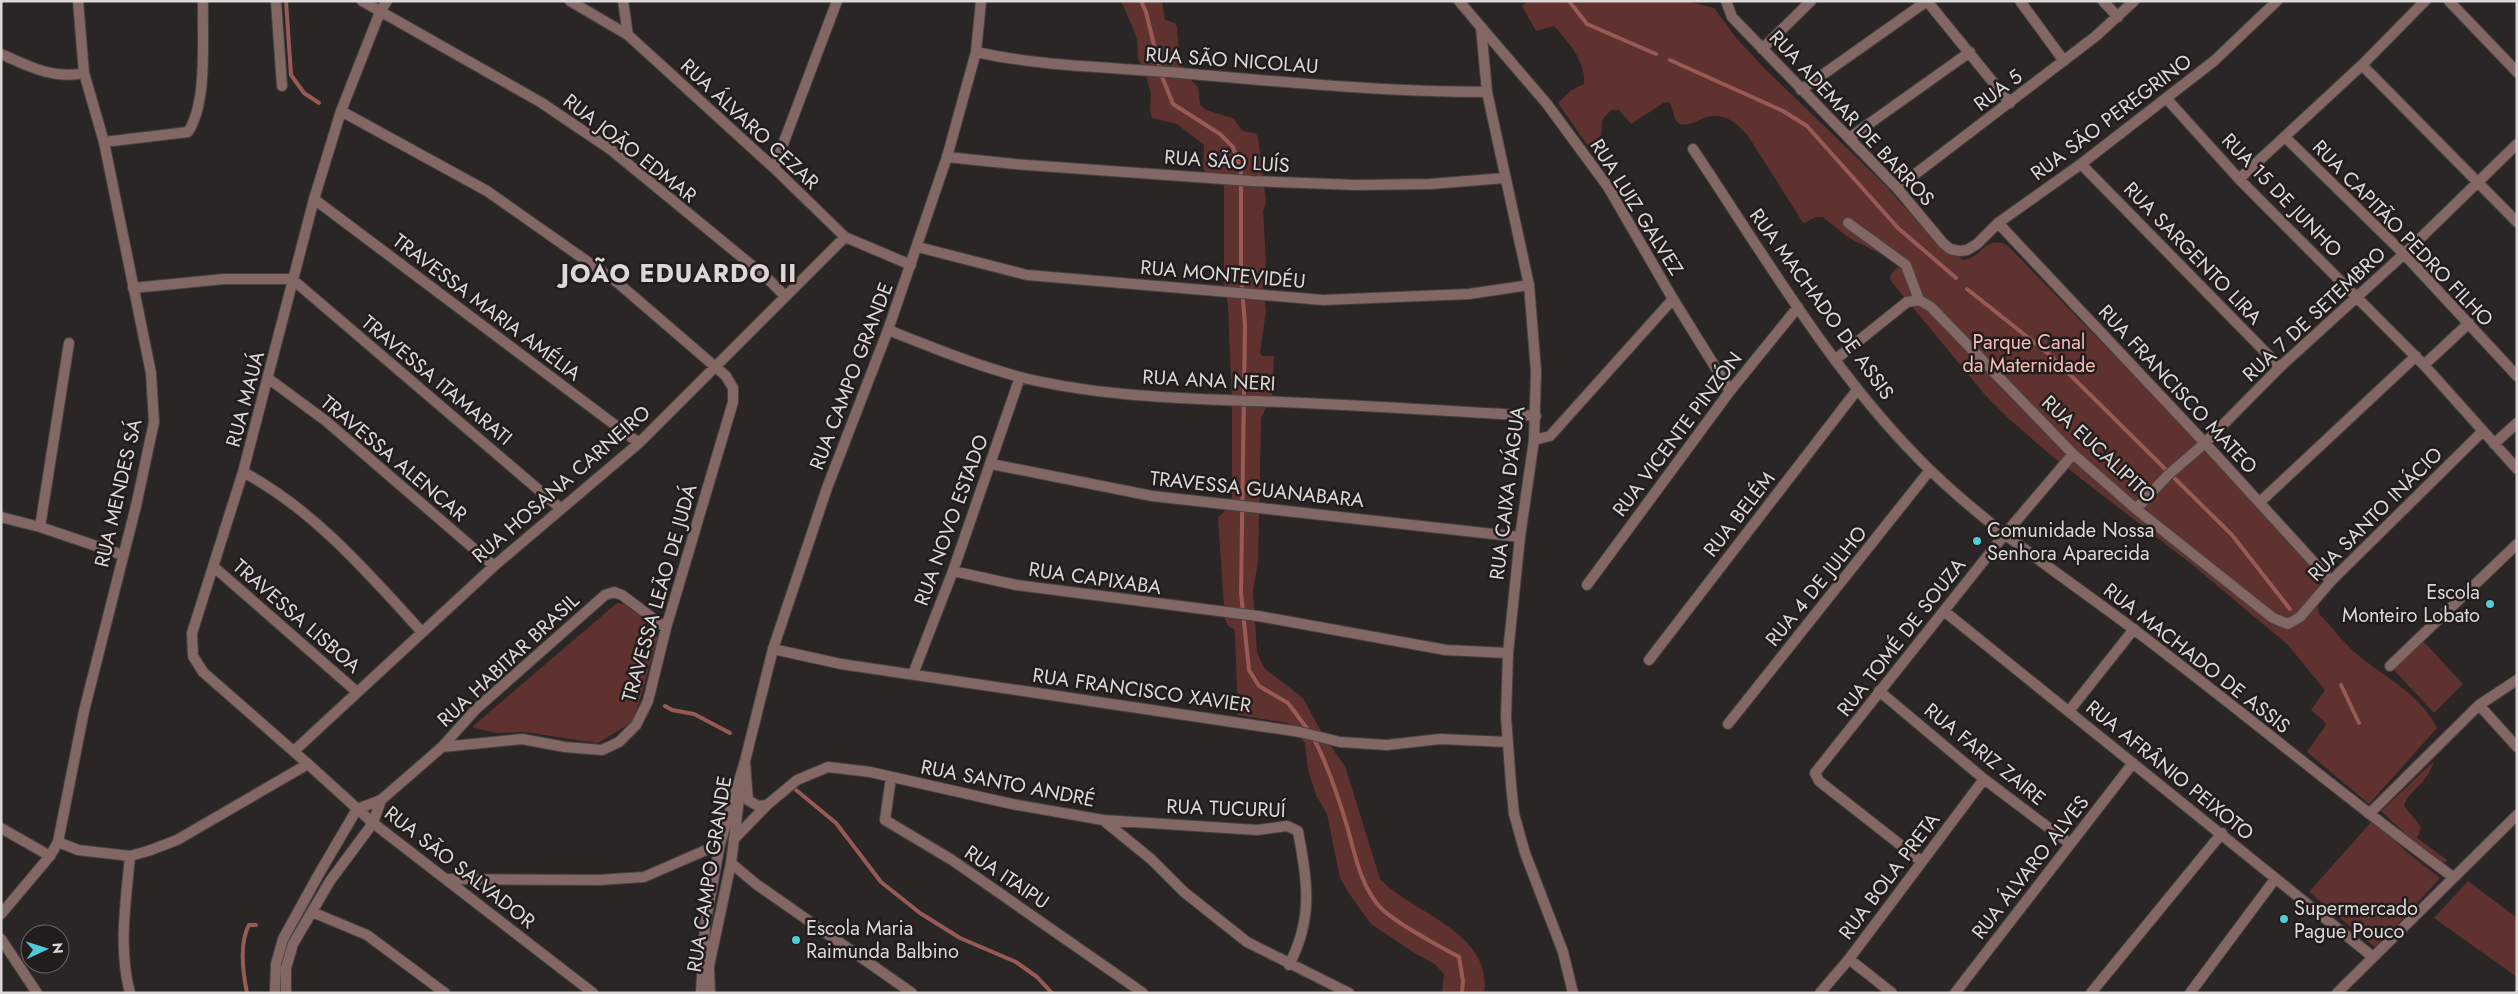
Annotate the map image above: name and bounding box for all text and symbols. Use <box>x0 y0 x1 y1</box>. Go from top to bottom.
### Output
street label: RUA ADEMAR DE BARROS <box>1762 24 1941 213</box>
street label: RUA SÃO NICOLAU <box>1144 40 1320 81</box>
street label: RUA SÃO PEREGRINO <box>2025 47 2198 188</box>
street label: RUA ÁLVARO CEZAR <box>674 52 826 197</box>
street label: RUA 5 <box>1968 63 2029 118</box>
street label: RUA JOÃO EDMAR <box>557 87 703 210</box>
street label: RUA 15 DE JUNHO <box>2215 127 2349 264</box>
street label: RUA LUIZ GALVEZ <box>1583 133 1690 281</box>
street label: RUA CAPITÃO PEDRO FILHO <box>2306 133 2500 333</box>
street label: RUA SÃO LUÍS <box>1163 143 1291 180</box>
street label: RUA SARGENTO LIRA <box>2117 175 2269 332</box>
street label: RUA MACHADO DE ASSIS <box>1742 203 1901 406</box>
street label: TRAVESSA MARIA AMÉLIA <box>386 227 588 388</box>
street label: RUA 7 DE SETEMBRO <box>2236 240 2392 389</box>
street label: RUA MONTEVIDÉU <box>1139 253 1307 296</box>
district label: JOÃO EDUARDO II <box>556 255 797 291</box>
street label: RUA CAMPO GRANDE <box>802 278 901 474</box>
street label: RUA FRANCISCO MATEO <box>2091 298 2264 480</box>
street label: TRAVESSA ITAMARATI <box>355 309 518 452</box>
park label: Parque Canal da Maternidade <box>1962 328 2096 380</box>
street label: RUA VICENTE PINZÓN <box>1606 346 1749 523</box>
street label: RUA MAUÁ <box>219 347 272 450</box>
street label: RUA ANA NERI <box>1142 363 1276 398</box>
street label: TRAVESSA ALENCAR <box>314 388 473 528</box>
street label: RUA EUCALIPITO <box>2035 389 2162 510</box>
street label: RUA HOSANA CARNEIRO <box>466 399 657 570</box>
street label: RUA CAIXA D'ÁGUA <box>1482 404 1533 582</box>
street label: RUA MENDES SÁ <box>87 415 150 570</box>
street label: RUA NOVO ESTADO <box>907 431 996 610</box>
street label: RUA SANTO INÁCIO <box>2301 440 2449 588</box>
street label: TRAVESSA GUANABARA <box>1148 464 1366 515</box>
street label: RUA BELÉM <box>1697 465 1782 563</box>
street label: TRAVESSA LEÃO DE JUDÁ <box>614 480 705 706</box>
place label: Comunidade Nossa Senhora Aparecida <box>1987 516 2154 568</box>
street label: RUA 4 DE JULHO <box>1759 520 1874 653</box>
marker: Comunidade Nossa Senhora Aparecida <box>1971 535 1983 547</box>
street label: RUA TOMÉ DE SOUZA <box>1830 551 1973 723</box>
street label: TRAVESSA LISBOA <box>226 552 368 681</box>
street label: RUA CAPIXABA <box>1027 555 1164 602</box>
street label: RUA MACHADO DE ASSIS <box>2097 576 2296 741</box>
place label: Escola Monteiro Lobato <box>2342 578 2480 630</box>
street label: RUA HABITAR BRASIL <box>431 587 586 734</box>
marker: Escola Monteiro Lobato <box>2484 598 2496 610</box>
street label: RUA FRANCISCO XAVIER <box>1031 661 1253 720</box>
street label: RUA AFRÂNIO PEIXOTO <box>2079 693 2260 847</box>
street label: RUA FARIZ ZAIRE <box>1918 696 2052 813</box>
street label: RUA SANTO ANDRÉ <box>918 752 1098 815</box>
street label: RUA CAMPO GRANDE <box>680 774 739 974</box>
street label: RUA ÁLVARO ALVES <box>1965 789 2096 946</box>
street label: RUA TUCURUÍ <box>1166 792 1287 825</box>
street label: RUA SÃO SALVADOR <box>378 799 541 936</box>
street label: RUA BOLA PRETA <box>1832 806 1947 946</box>
street label: RUA ITAIPU <box>959 838 1055 916</box>
place label: Supermercado Pague Pouco <box>2294 894 2418 946</box>
marker: Supermercado Pague Pouco <box>2278 913 2290 925</box>
place label: Escola Maria Raimunda Balbino <box>806 914 959 966</box>
north arrow <box>20 924 70 974</box>
marker: Escola Maria Raimunda Balbino <box>790 934 802 946</box>
text: N <box>48 942 68 954</box>

